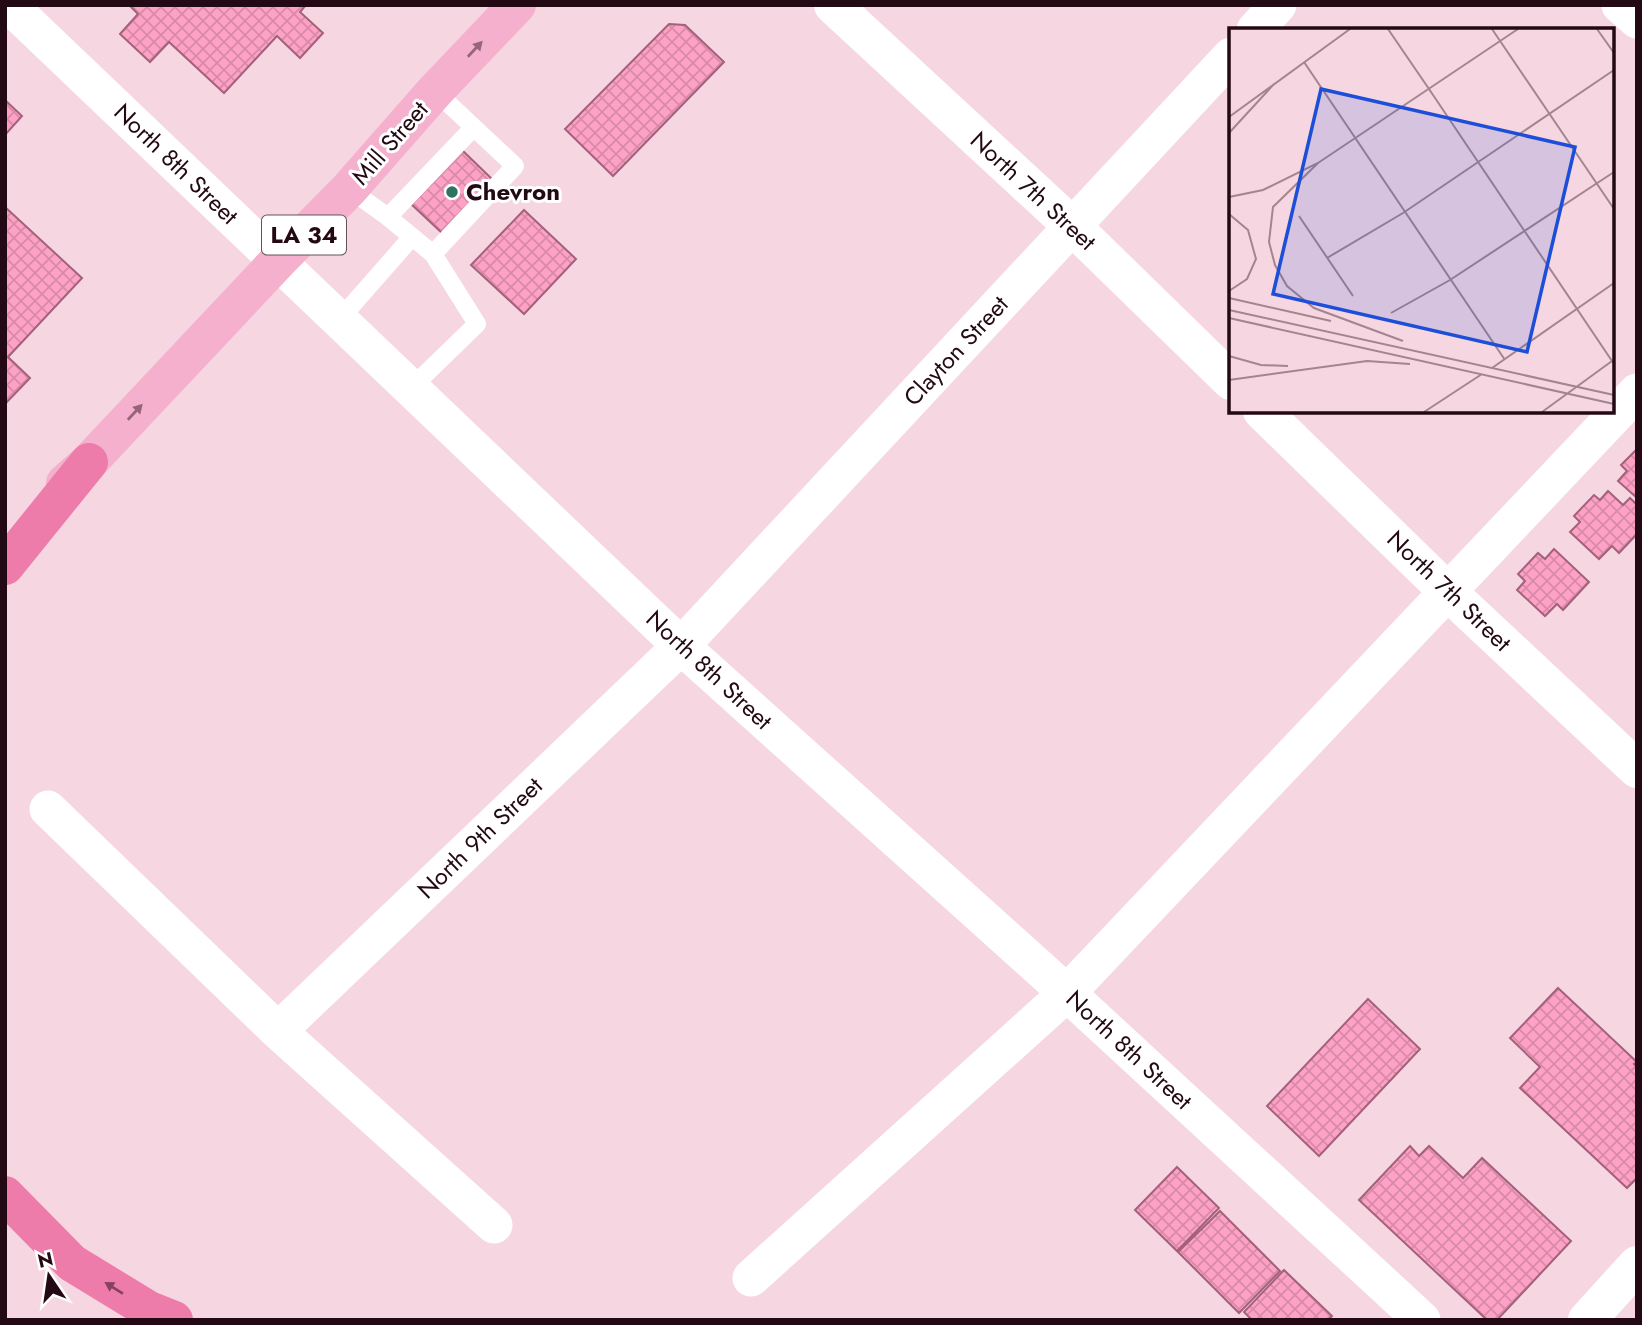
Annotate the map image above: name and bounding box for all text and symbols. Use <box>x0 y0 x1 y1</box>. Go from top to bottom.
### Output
inset map <box>1229 28 1614 413</box>
one-way arrow <box>467 40 483 58</box>
street label: Mill Street <box>343 93 436 192</box>
street label: North 8th Street <box>106 95 247 232</box>
street label: North 7th Street <box>963 123 1104 258</box>
place label: Chevron <box>466 174 560 209</box>
marker: Chevron <box>444 184 460 200</box>
road number: LA 34 <box>262 216 346 254</box>
street label: Clayton Street <box>895 287 1016 414</box>
one-way arrow <box>127 404 143 421</box>
street label: North 7th Street <box>1379 522 1520 659</box>
street label: North 8th Street <box>638 602 780 738</box>
street label: North 9th Street <box>409 769 550 907</box>
street label: North 8th Street <box>1058 982 1200 1118</box>
north arrow <box>14 1241 84 1311</box>
text: N <box>35 1245 56 1275</box>
one-way arrow <box>105 1282 124 1295</box>

